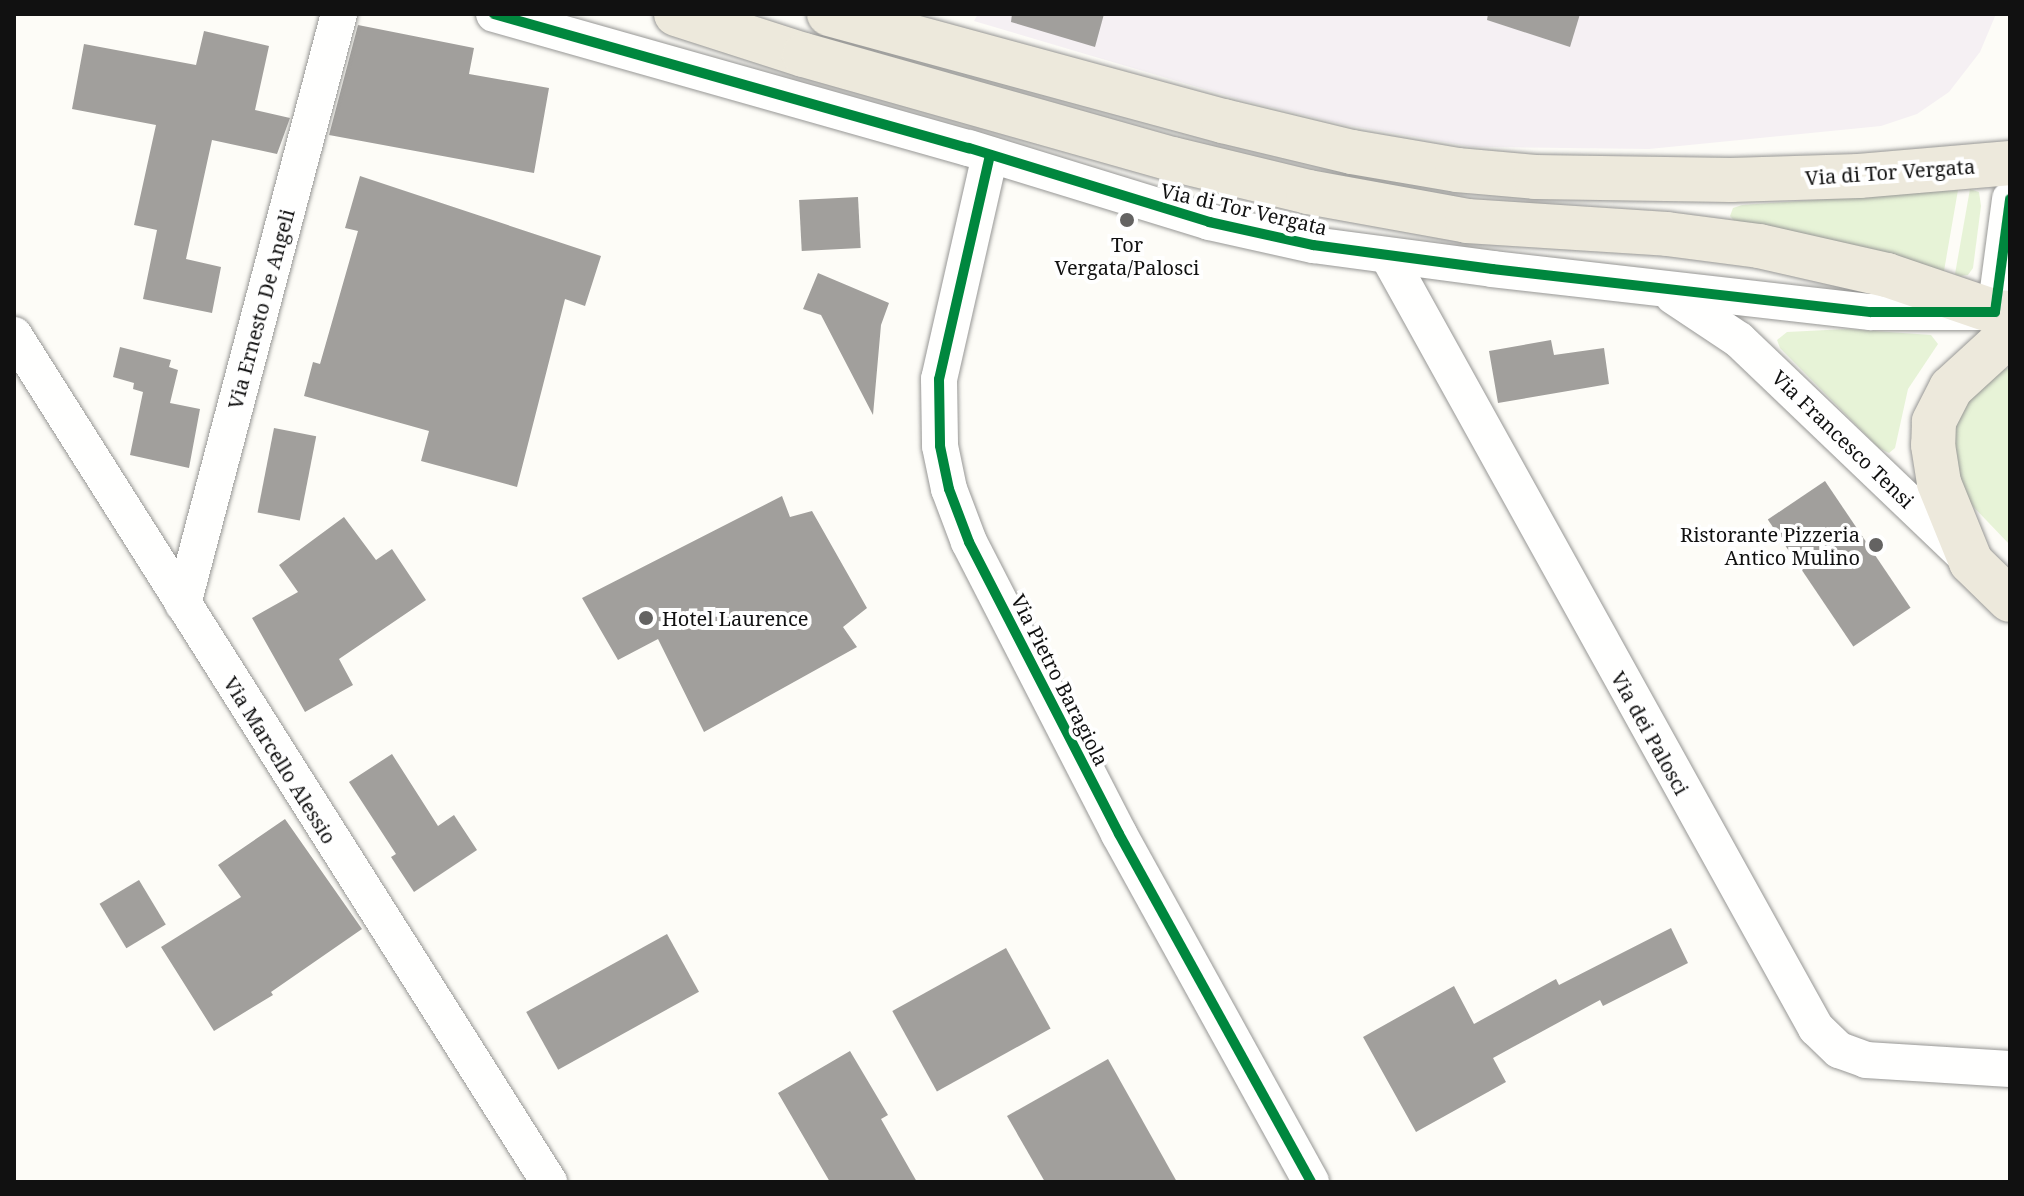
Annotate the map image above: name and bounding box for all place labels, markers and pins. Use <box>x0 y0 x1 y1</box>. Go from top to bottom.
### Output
marker: Tor Vergata/Palosci <box>1118 211 1136 229</box>
place label: Tor Vergata/Palosci <box>1055 232 1199 279</box>
place label: Ristorante Pizzeria Antico Mulino <box>1680 522 1860 569</box>
marker: Ristorante Pizzeria Antico Mulino <box>1867 536 1885 554</box>
place label: Hotel Laurence <box>662 606 809 630</box>
marker: Hotel Laurence <box>637 609 655 627</box>

